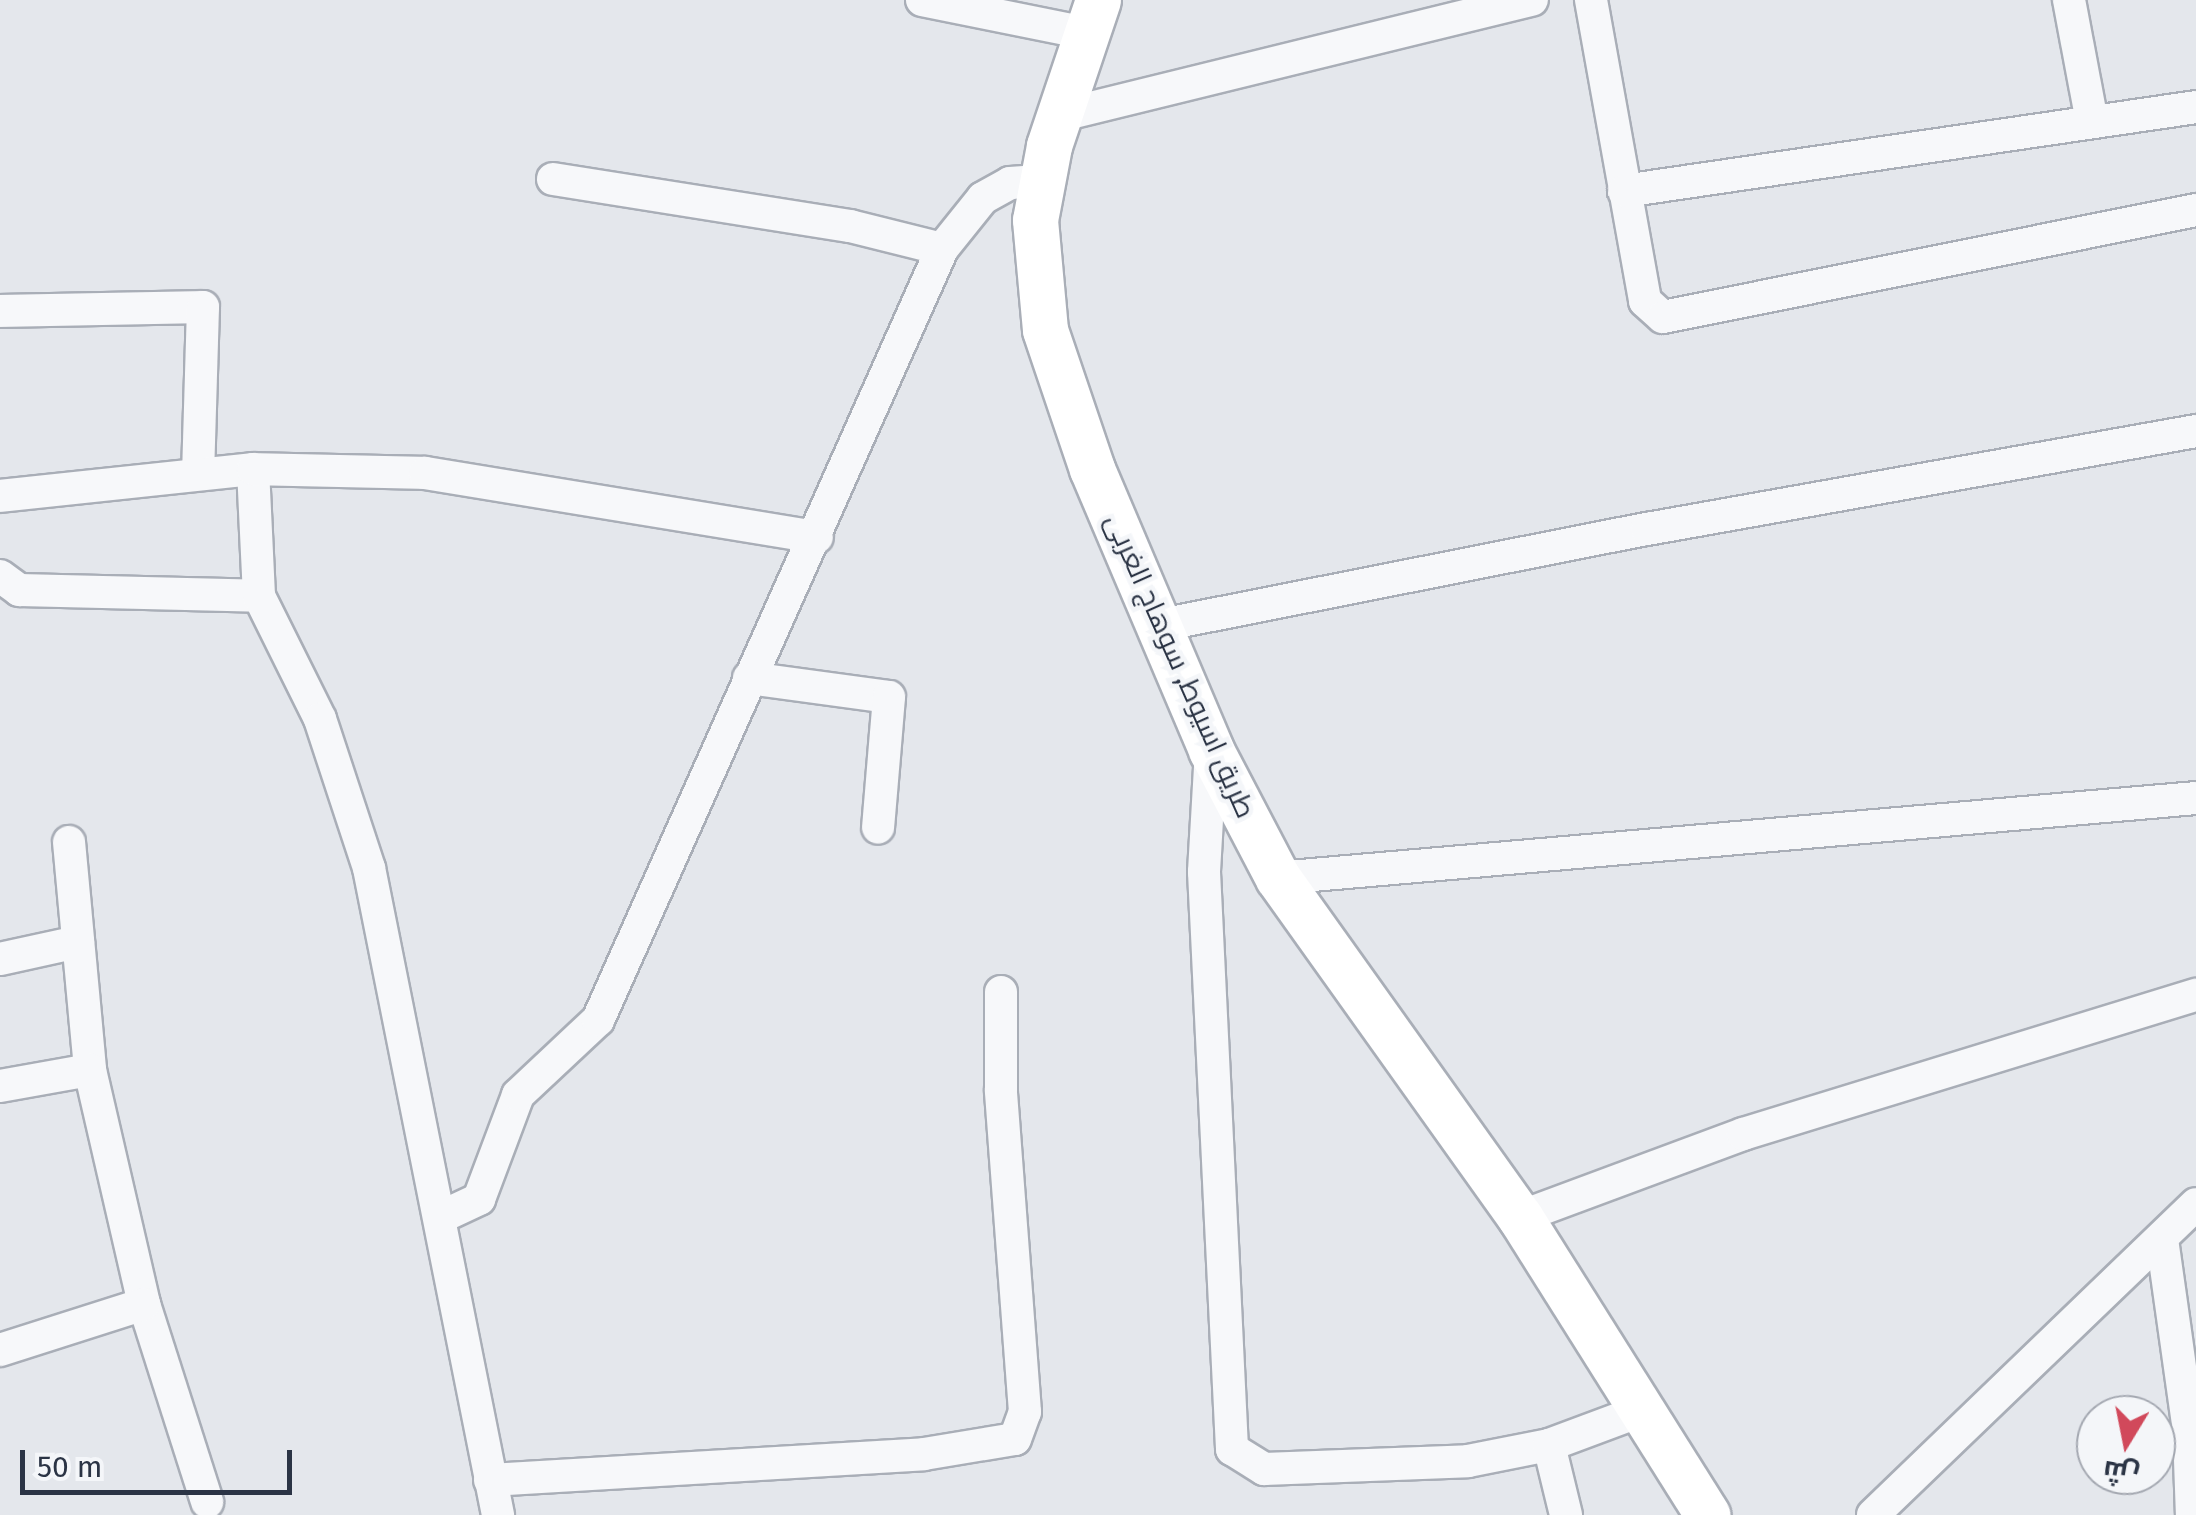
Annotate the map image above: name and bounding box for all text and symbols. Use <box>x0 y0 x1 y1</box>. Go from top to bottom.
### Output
street label: طريق اسيوط, سوهاج الغربى <box>1098 509 1262 823</box>
north arrow <box>2076 1395 2176 1495</box>
scale bar <box>25 1430 298 1492</box>
text: 50 m <box>37 1449 102 1485</box>
text: ش <box>2100 1454 2142 1492</box>

